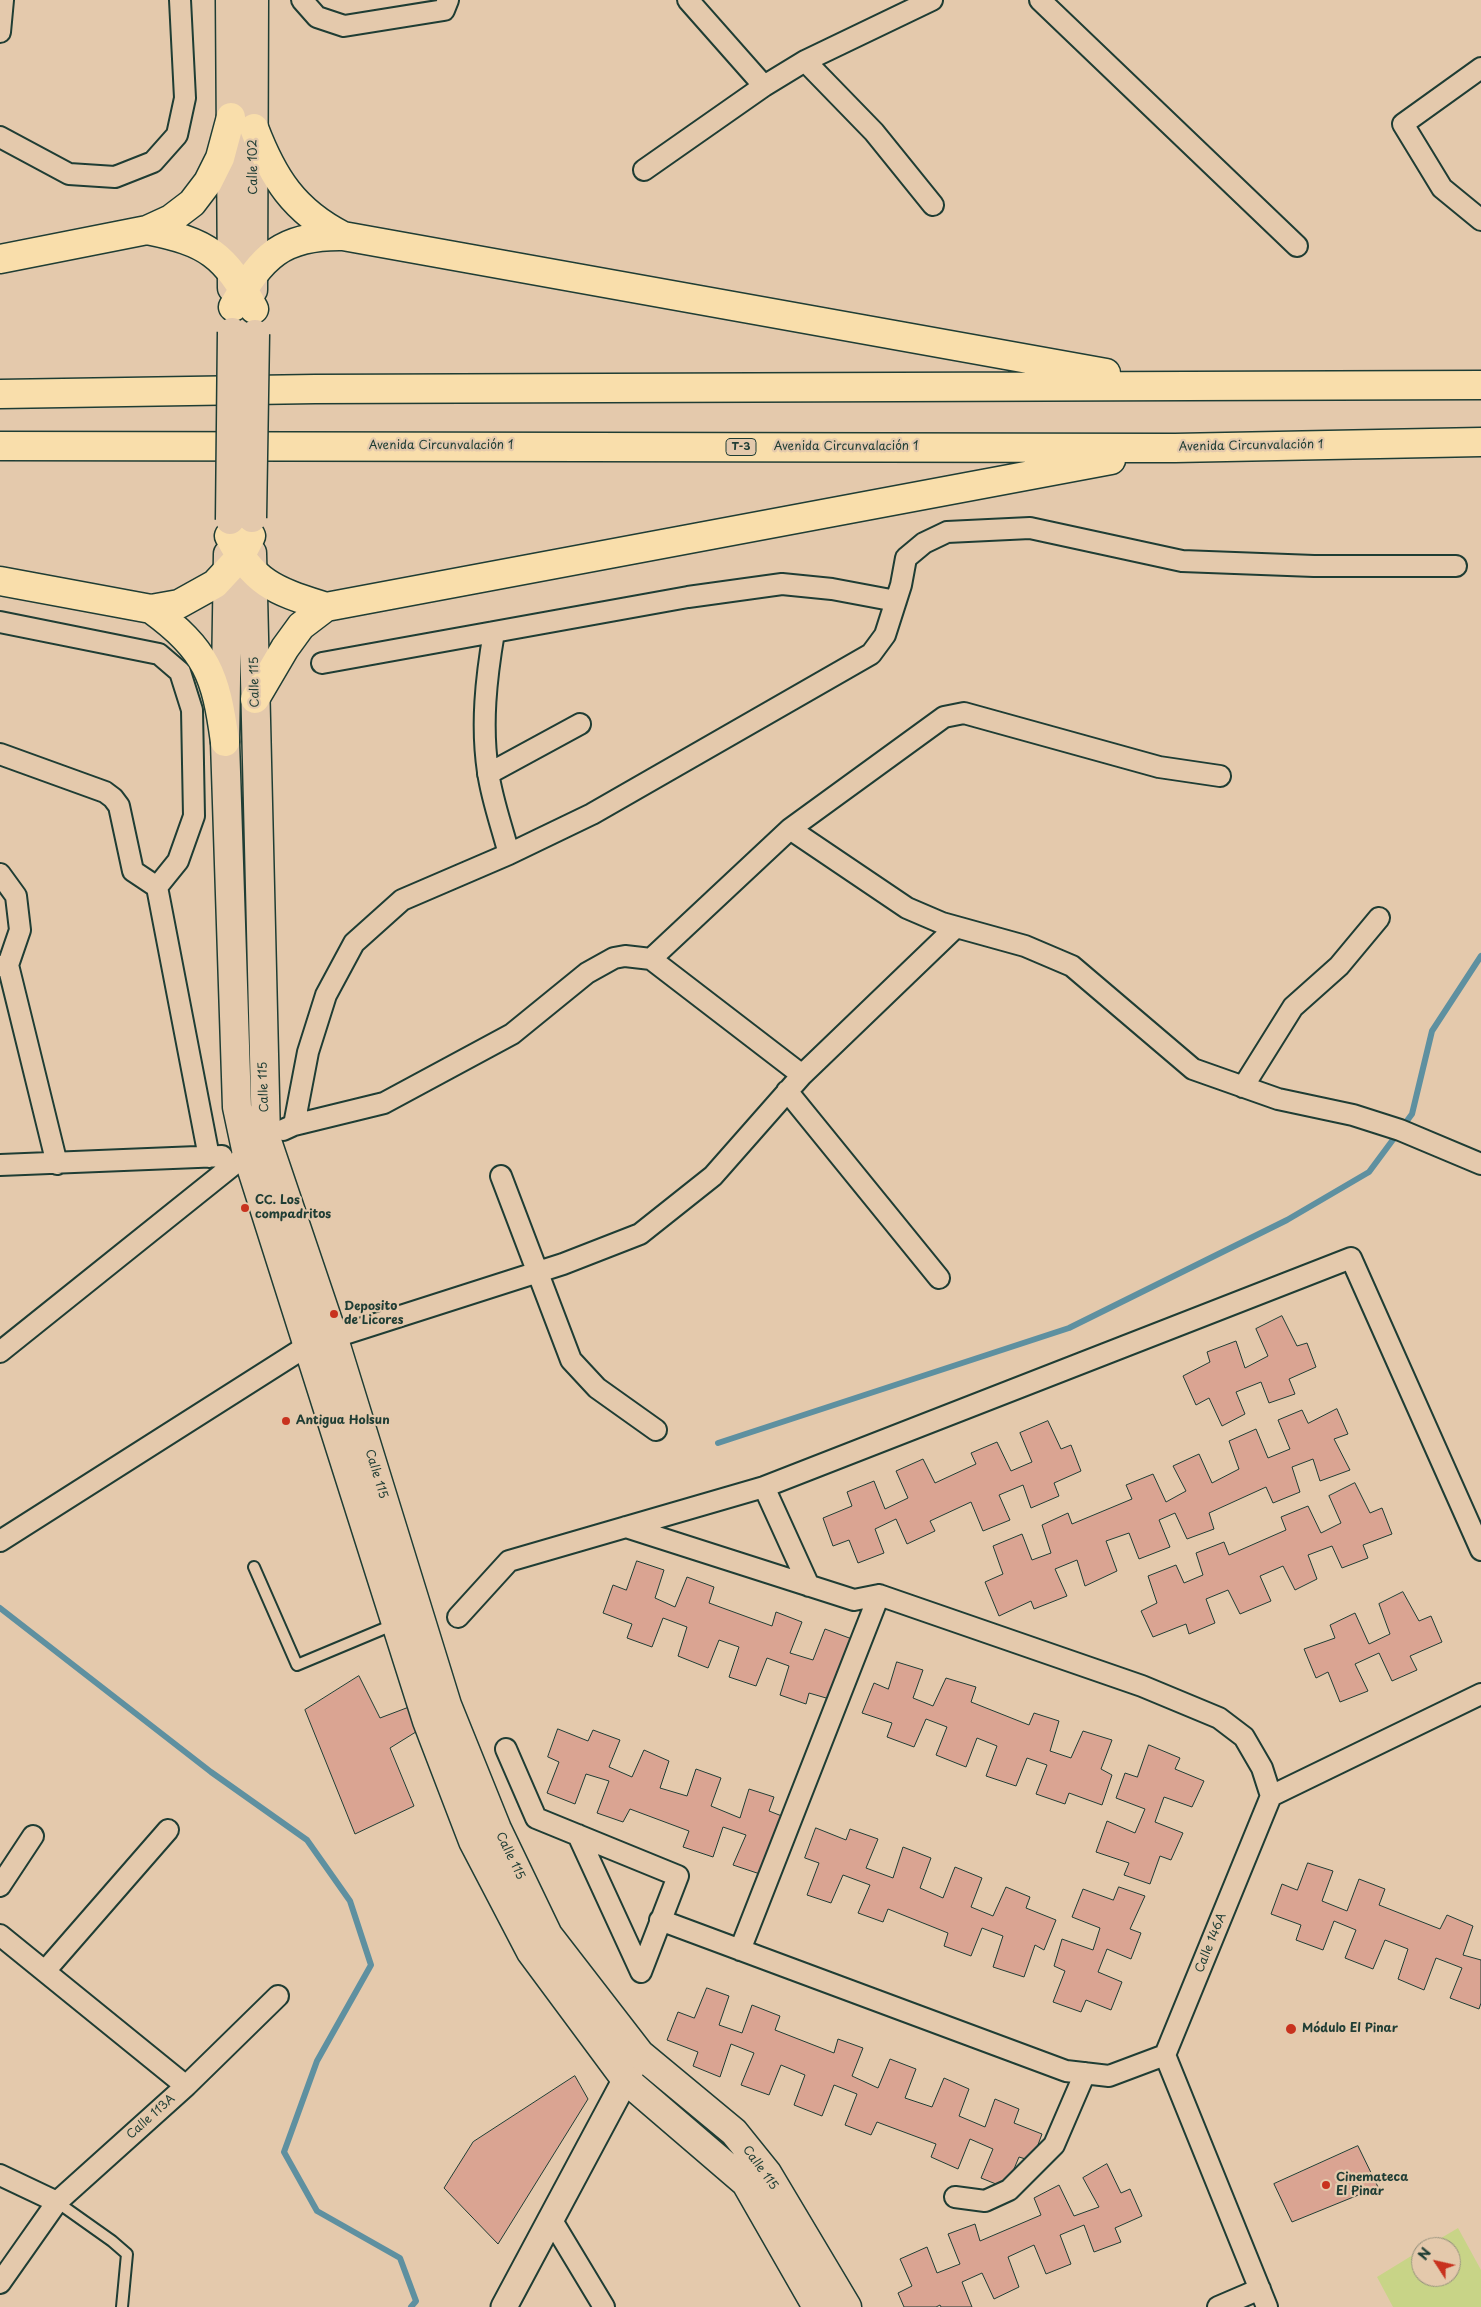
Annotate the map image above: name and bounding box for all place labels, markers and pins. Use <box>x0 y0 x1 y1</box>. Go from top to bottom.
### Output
place label: CC. Los compadritos <box>255 1194 331 1222</box>
marker: CC. Los compadritos <box>239 1202 251 1214</box>
place label: Deposito de Licores <box>344 1300 403 1328</box>
marker: Deposito de Licores <box>328 1308 340 1320</box>
place label: Antigua Holsun <box>296 1414 390 1428</box>
marker: Antigua Holsun <box>280 1415 292 1427</box>
marker: Módulo El Pinar <box>1284 2022 1298 2036</box>
place label: Módulo El Pinar <box>1302 2022 1398 2036</box>
place label: Cinemateca El Pinar <box>1336 2171 1408 2199</box>
marker: Cinemateca El Pinar <box>1320 2179 1332 2191</box>

